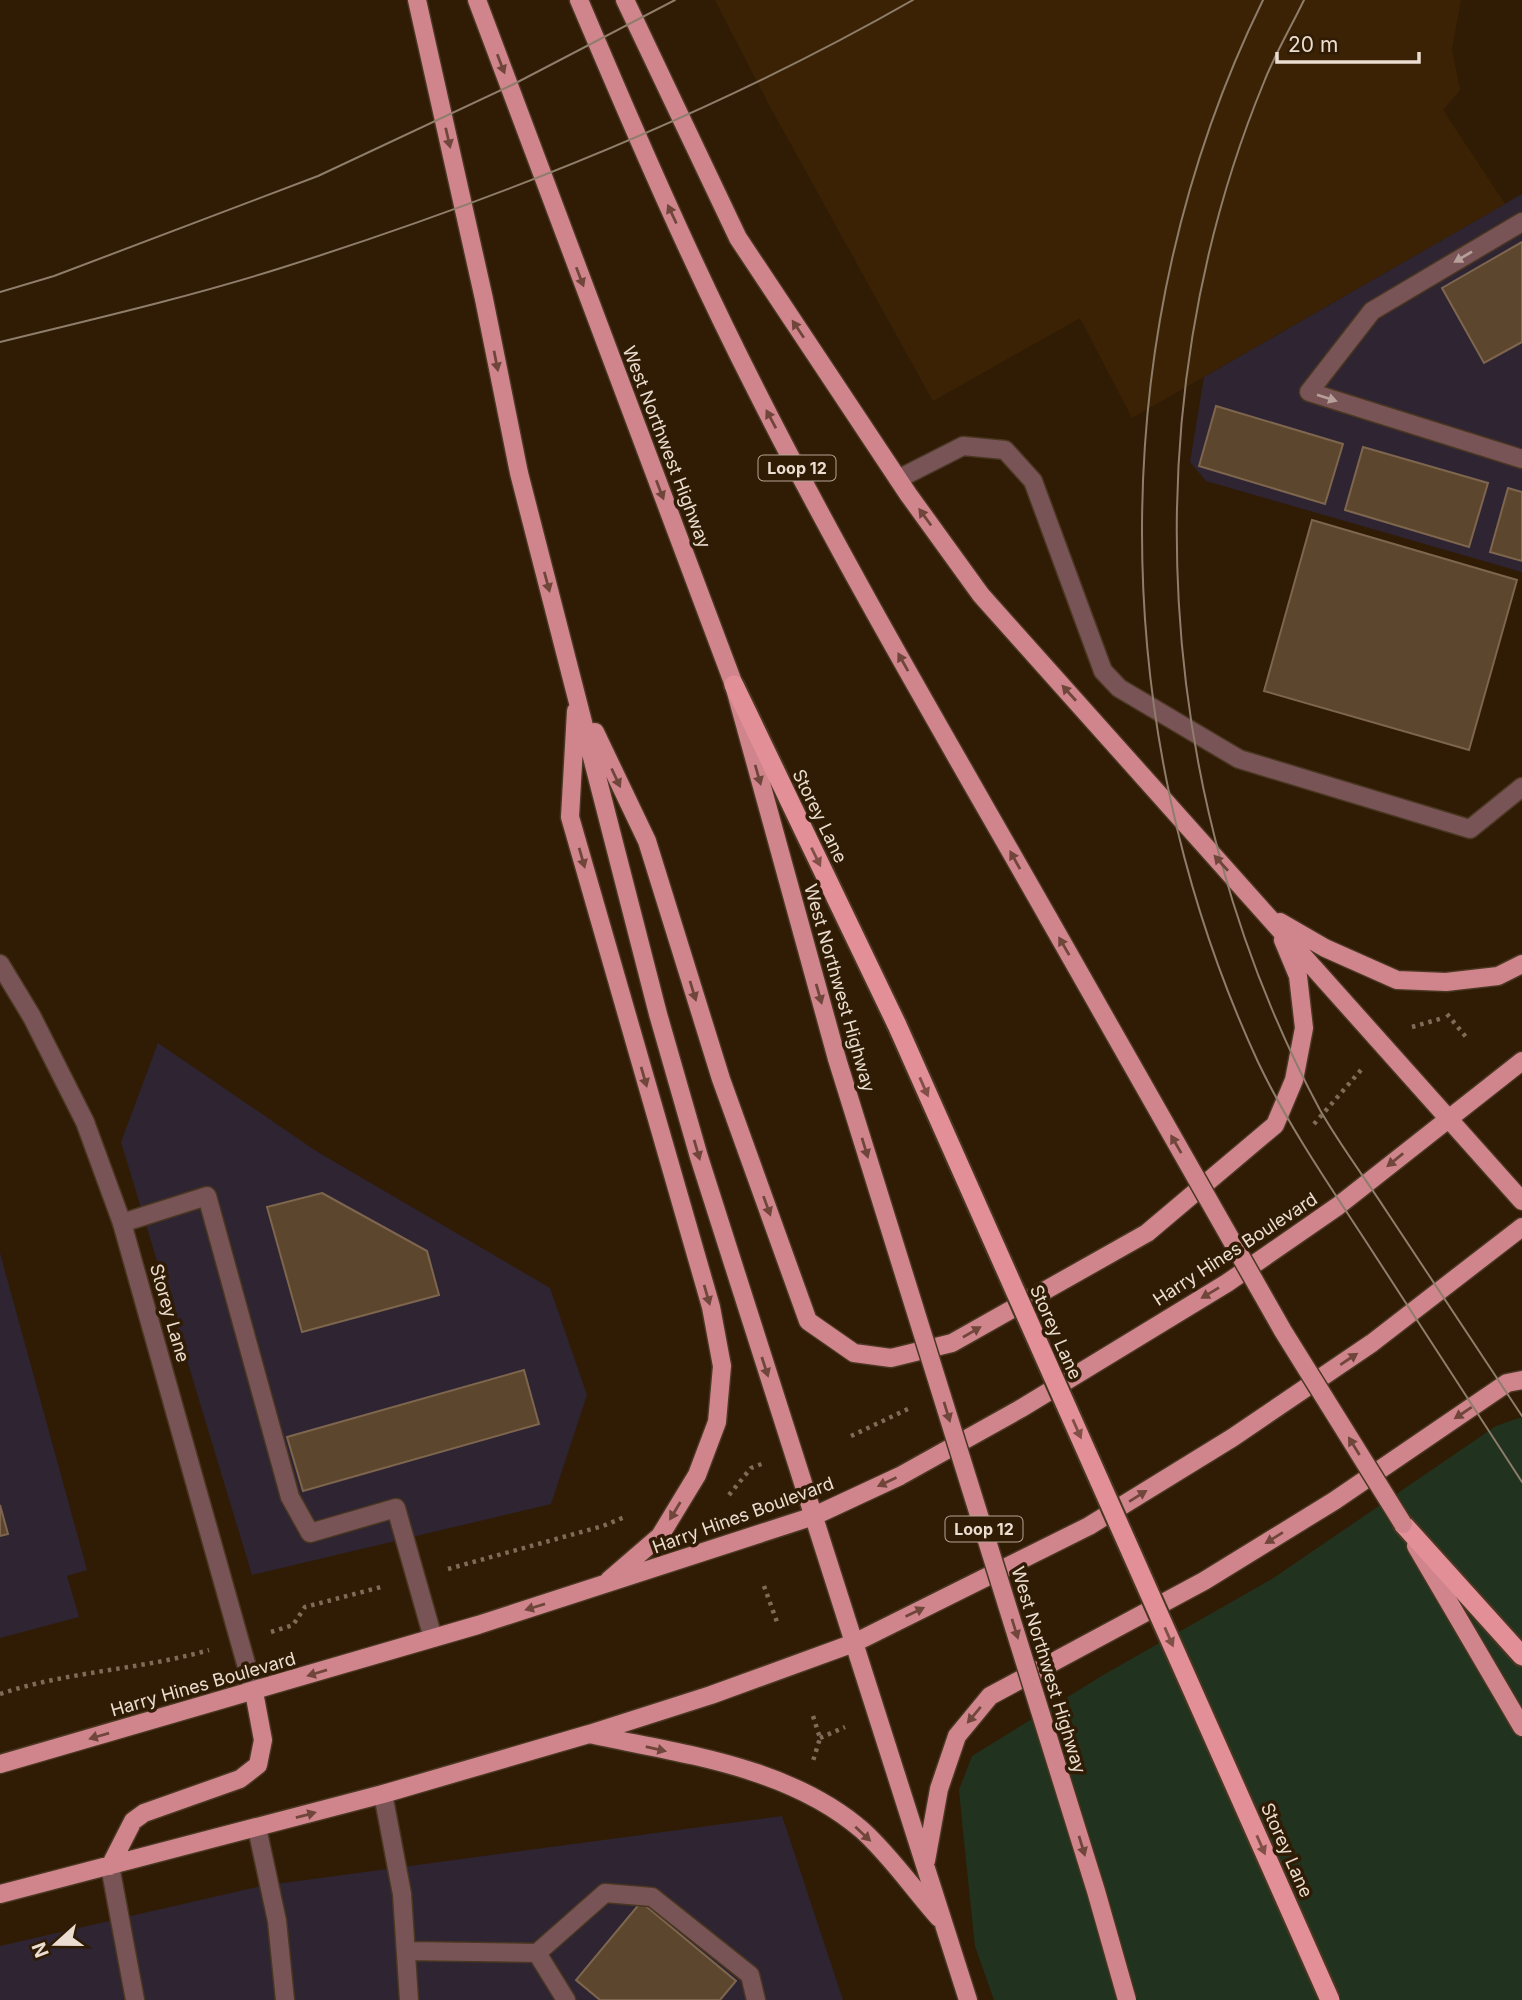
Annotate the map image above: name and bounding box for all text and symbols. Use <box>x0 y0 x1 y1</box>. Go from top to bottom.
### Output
scale bar <box>1277 21 1419 65</box>
text: 20 m <box>1288 32 1338 57</box>
one-way arrow <box>495 53 506 74</box>
one-way arrow <box>443 127 454 149</box>
one-way arrow <box>666 204 678 224</box>
one-way arrow <box>1454 250 1473 263</box>
one-way arrow <box>575 266 586 287</box>
one-way arrow <box>792 319 805 338</box>
street label: West Northwest Highway <box>619 343 715 551</box>
one-way arrow <box>491 350 502 372</box>
one-way arrow <box>1317 393 1338 403</box>
one-way arrow <box>765 409 777 429</box>
road number: Loop 12 <box>758 456 836 481</box>
one-way arrow <box>655 479 666 500</box>
one-way arrow <box>918 508 932 527</box>
one-way arrow <box>542 571 553 593</box>
one-way arrow <box>897 652 909 671</box>
one-way arrow <box>1061 684 1077 702</box>
one-way arrow <box>754 765 764 786</box>
street label: Storey Lane <box>788 766 852 866</box>
one-way arrow <box>611 767 622 788</box>
one-way arrow <box>811 847 822 867</box>
one-way arrow <box>577 848 587 869</box>
one-way arrow <box>1009 850 1021 869</box>
one-way arrow <box>1213 855 1229 872</box>
street label: West Northwest Highway <box>800 882 880 1094</box>
one-way arrow <box>1058 937 1070 956</box>
one-way arrow <box>689 981 699 1002</box>
one-way arrow <box>815 984 825 1005</box>
one-way arrow <box>640 1067 650 1088</box>
one-way arrow <box>918 1077 930 1097</box>
one-way arrow <box>1170 1135 1183 1154</box>
one-way arrow <box>860 1138 871 1159</box>
one-way arrow <box>692 1140 702 1161</box>
one-way arrow <box>1386 1153 1404 1168</box>
street label: Harry Hines Boulevard <box>1149 1188 1321 1310</box>
one-way arrow <box>762 1196 773 1217</box>
street label: Storey Lane <box>146 1261 194 1365</box>
street label: Storey Lane <box>1026 1281 1086 1383</box>
one-way arrow <box>703 1285 713 1306</box>
one-way arrow <box>1201 1287 1220 1300</box>
one-way arrow <box>962 1326 982 1338</box>
one-way arrow <box>1340 1352 1359 1365</box>
one-way arrow <box>761 1357 771 1378</box>
one-way arrow <box>942 1402 953 1423</box>
one-way arrow <box>1454 1406 1472 1420</box>
one-way arrow <box>1071 1419 1083 1439</box>
one-way arrow <box>1348 1436 1361 1455</box>
street label: Harry Hines Boulevard <box>649 1472 837 1558</box>
one-way arrow <box>877 1476 897 1488</box>
one-way arrow <box>1129 1489 1148 1502</box>
one-way arrow <box>669 1502 682 1521</box>
road number: Loop 12 <box>946 1516 1023 1541</box>
one-way arrow <box>1264 1532 1283 1545</box>
street label: West Northwest Highway <box>1008 1564 1090 1776</box>
one-way arrow <box>525 1603 546 1613</box>
one-way arrow <box>905 1607 925 1618</box>
one-way arrow <box>1010 1619 1020 1640</box>
one-way arrow <box>1163 1627 1175 1647</box>
street label: Harry Hines Boulevard <box>108 1648 298 1720</box>
one-way arrow <box>307 1669 328 1679</box>
one-way arrow <box>967 1707 982 1724</box>
one-way arrow <box>88 1731 110 1742</box>
one-way arrow <box>645 1743 667 1754</box>
street label: Storey Lane <box>1257 1799 1317 1901</box>
one-way arrow <box>295 1809 317 1820</box>
one-way arrow <box>854 1825 871 1841</box>
one-way arrow <box>1255 1835 1267 1855</box>
one-way arrow <box>1077 1836 1088 1857</box>
north arrow <box>21 1909 91 1979</box>
text: N <box>27 1939 54 1961</box>

